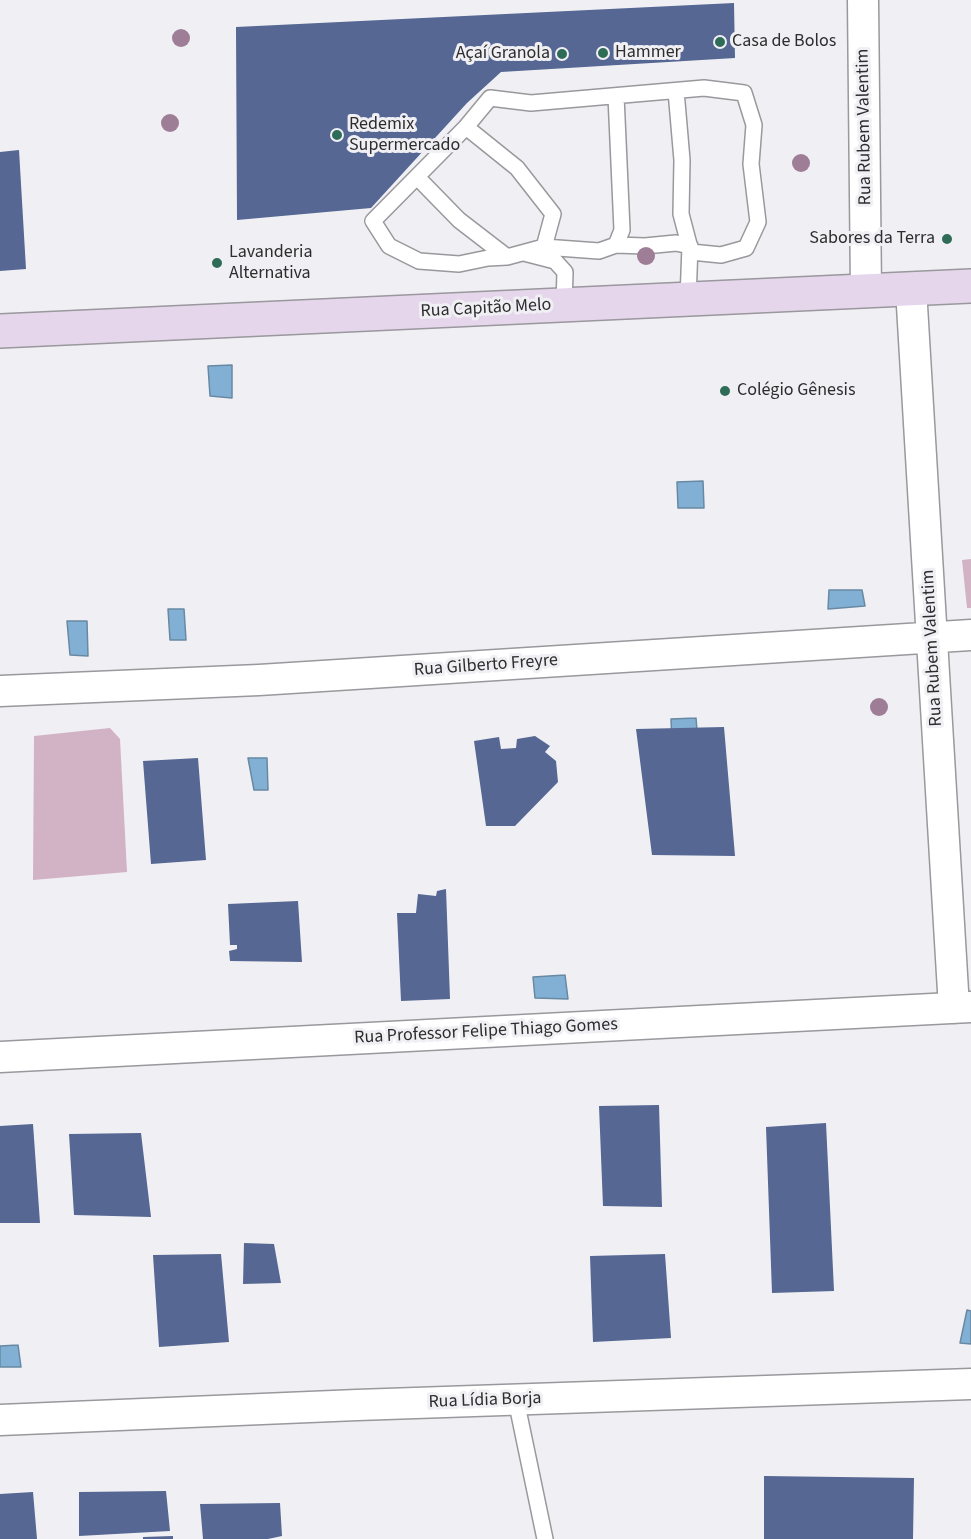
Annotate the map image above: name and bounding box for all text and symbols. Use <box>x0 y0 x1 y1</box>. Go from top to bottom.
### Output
place label: Casa de Bolos <box>732 31 836 53</box>
marker: Casa de Bolos <box>713 35 727 49</box>
place label: Hammer <box>615 42 681 64</box>
place label: Açaí Granola <box>456 43 550 65</box>
marker: Hammer <box>596 46 610 60</box>
marker: Açaí Granola <box>555 47 569 61</box>
street label: Rua Rubem Valentim <box>853 48 877 206</box>
place label: Redemix Supermercado <box>349 114 460 156</box>
marker: Redemix Supermercado <box>330 128 344 142</box>
place label: Sabores da Terra <box>809 228 935 250</box>
marker: Sabores da Terra <box>940 232 954 246</box>
place label: Lavanderia Alternativa <box>229 242 312 284</box>
marker: Lavanderia Alternativa <box>210 256 224 270</box>
street label: Rua Capitão Melo <box>420 295 552 323</box>
place label: Colégio Gênesis <box>737 380 856 402</box>
marker: Colégio Gênesis <box>718 384 732 398</box>
street label: Rua Rubem Valentim <box>918 569 948 727</box>
street label: Rua Gilberto Freyre <box>413 650 559 682</box>
street label: Rua Professor Felipe Thiago Gomes <box>354 1014 618 1050</box>
street label: Rua Lídia Borja <box>428 1388 542 1414</box>

